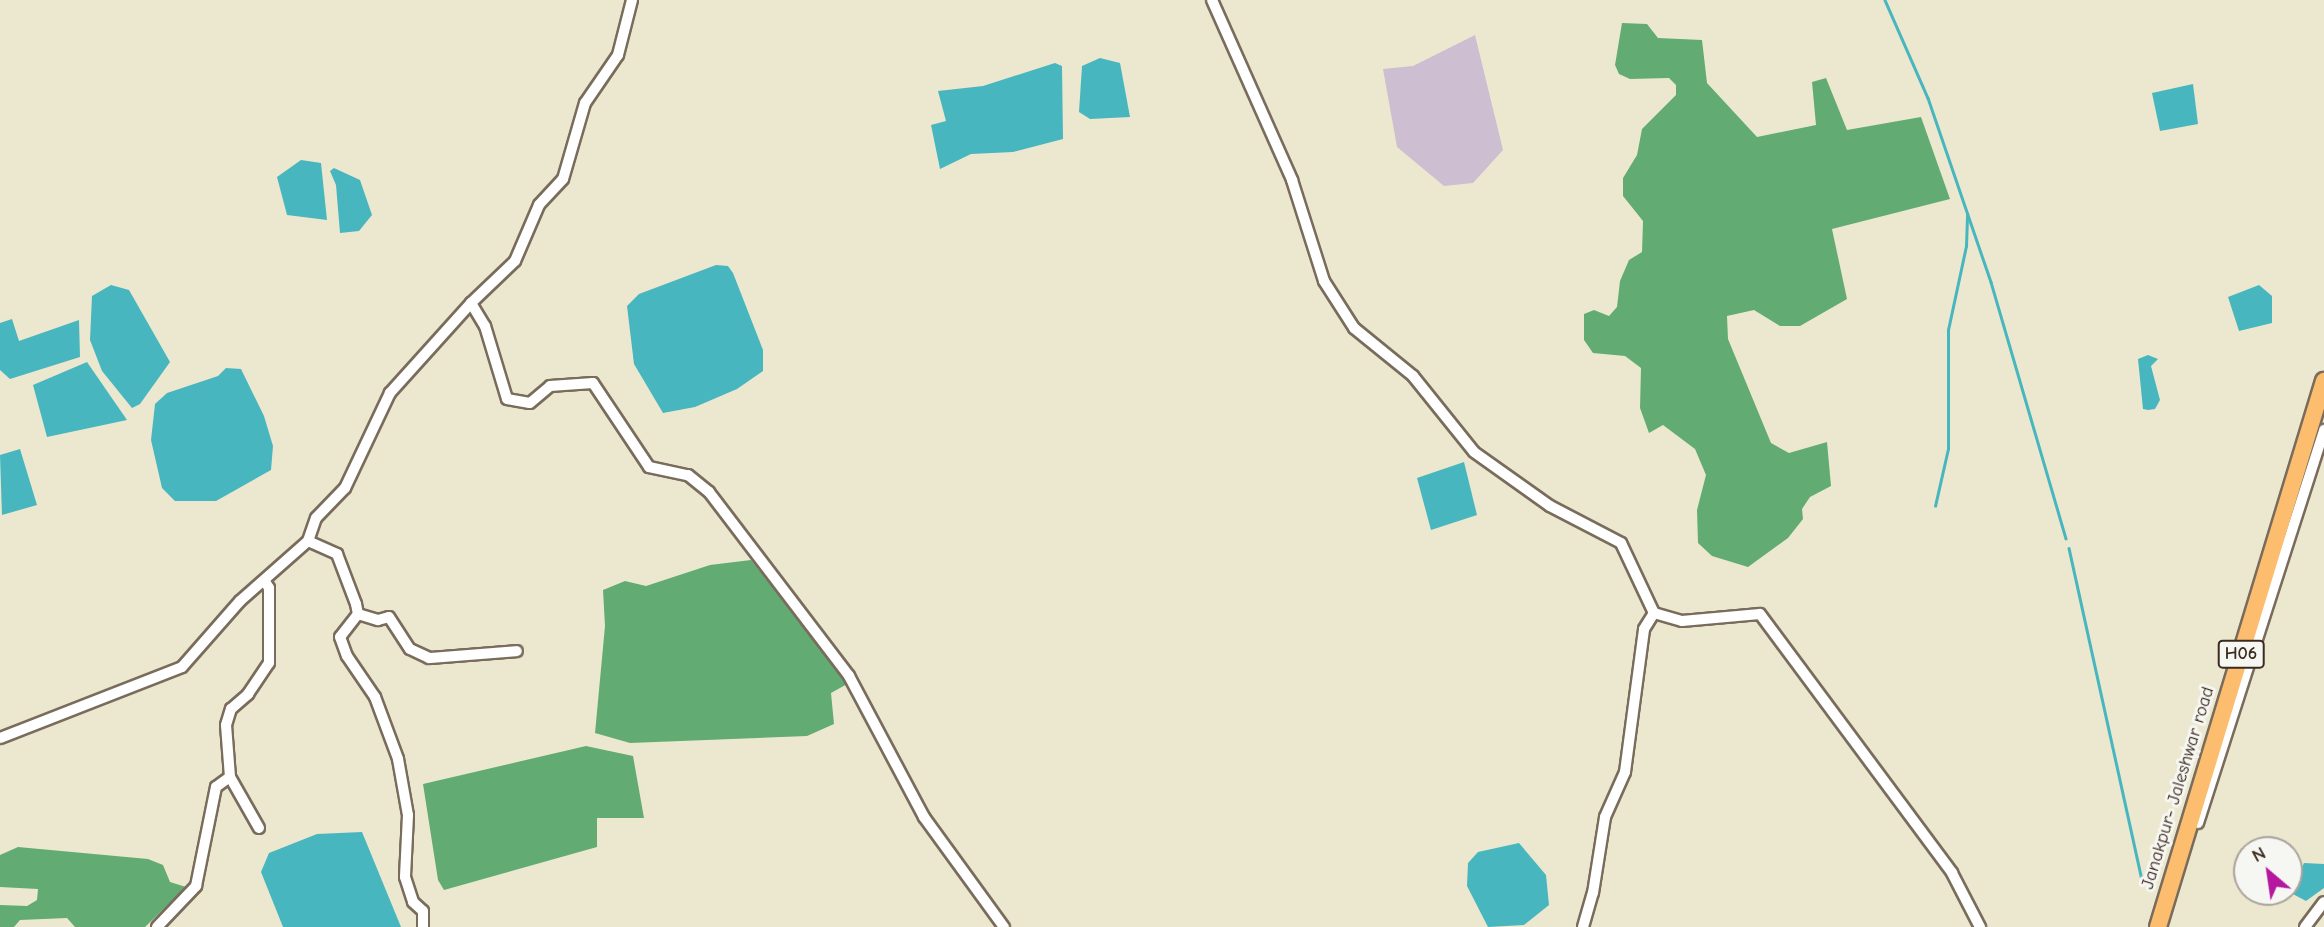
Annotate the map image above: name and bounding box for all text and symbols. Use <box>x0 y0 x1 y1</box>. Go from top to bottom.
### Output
road number: H06 <box>2216 640 2266 668</box>
street label: Janakpur- Jaleshwar road <box>2136 684 2220 892</box>
north arrow <box>2233 836 2303 906</box>
text: N <box>2248 842 2270 867</box>

